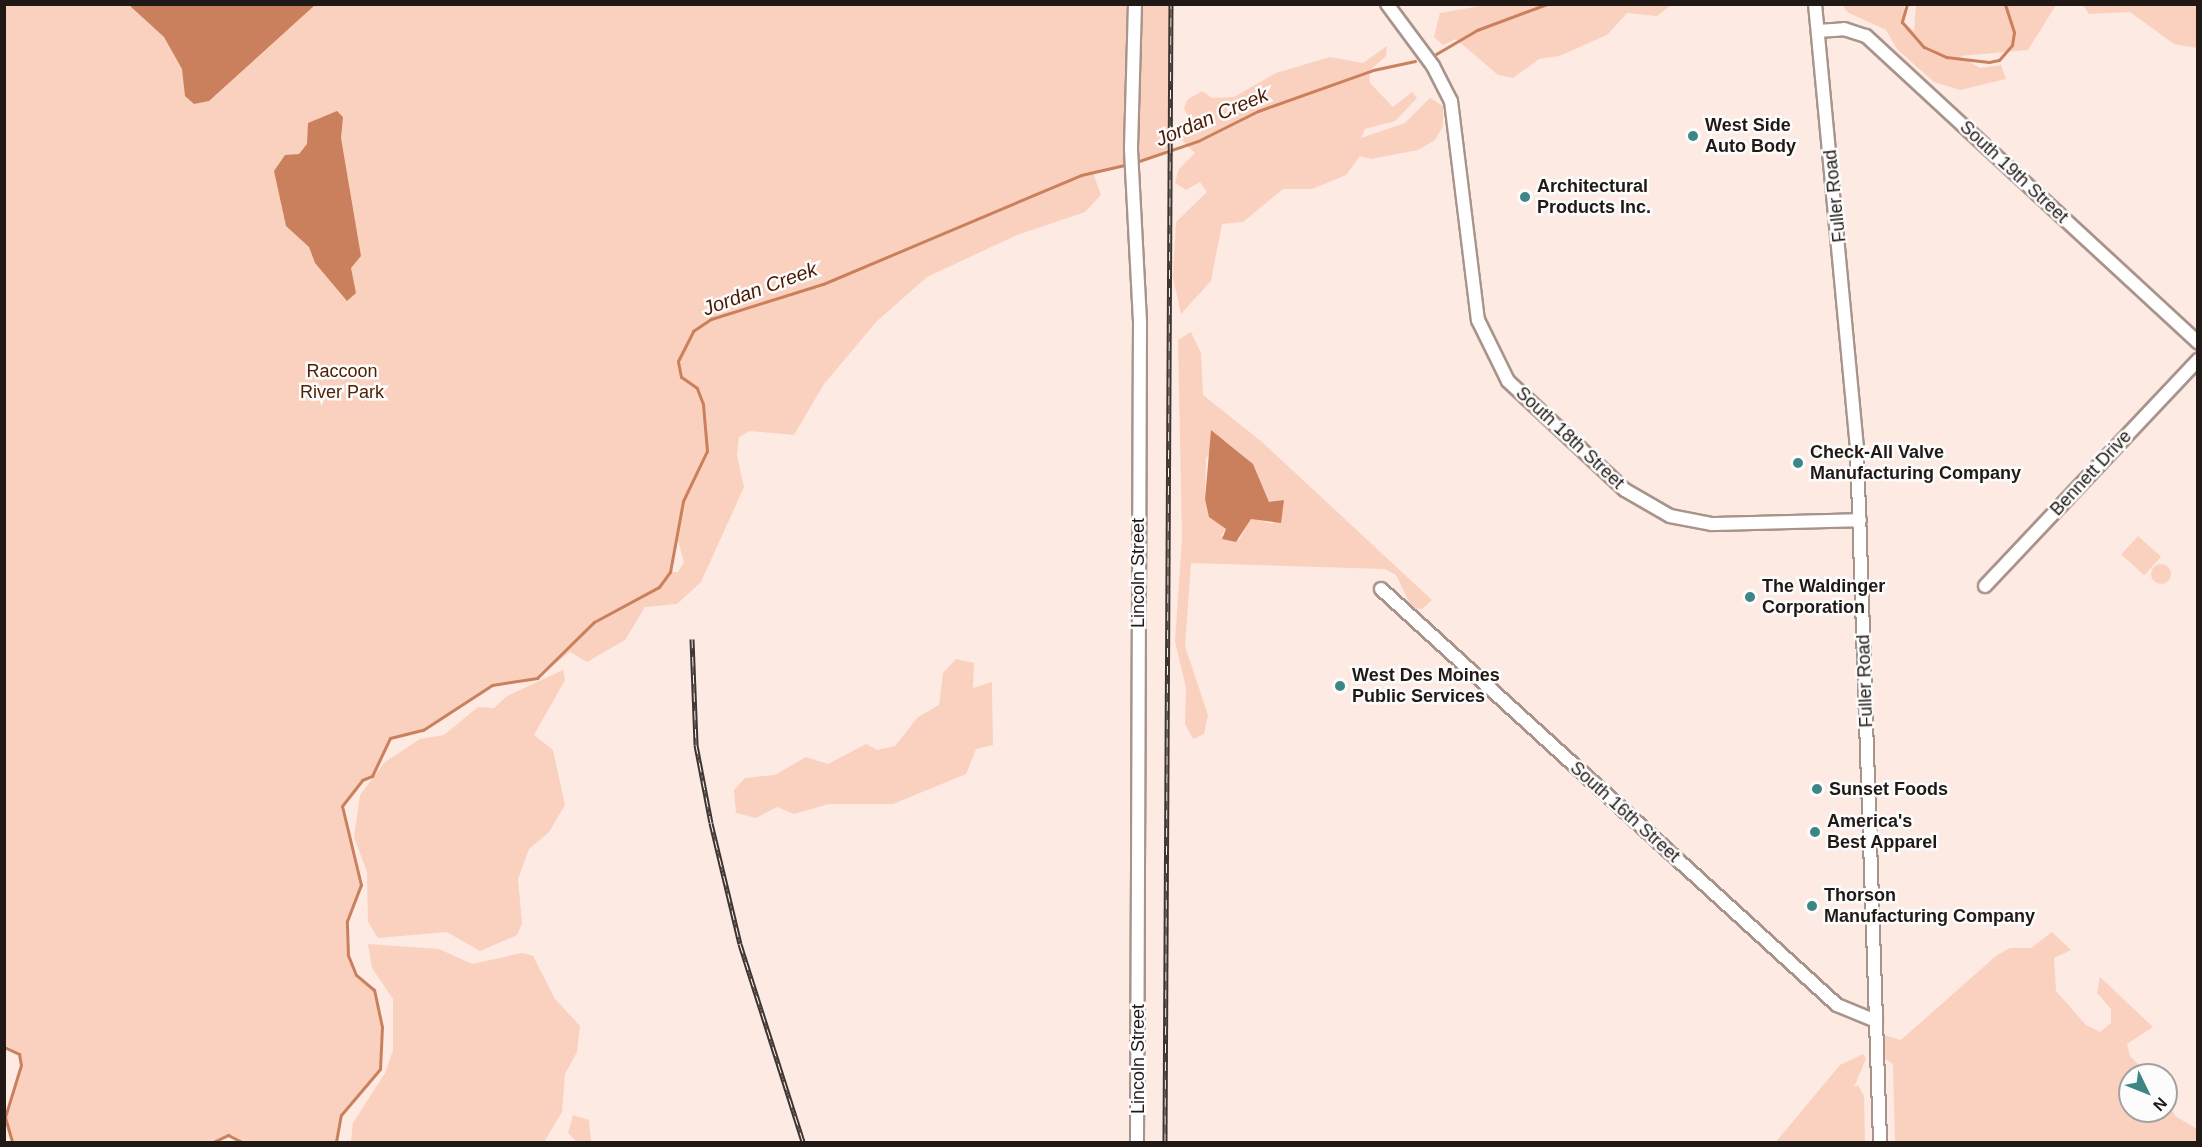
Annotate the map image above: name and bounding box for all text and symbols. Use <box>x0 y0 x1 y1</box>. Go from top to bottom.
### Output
water label: Jordan Creek <box>1152 82 1272 152</box>
place label: West Side Auto Body <box>1705 115 1796 158</box>
street label: South 19th Street <box>1955 116 2073 228</box>
marker: West Side Auto Body <box>1686 129 1700 143</box>
street label: Fuller Road <box>1819 149 1851 243</box>
place label: Architectural Products Inc. <box>1537 176 1651 219</box>
marker: Architectural Products Inc. <box>1518 190 1532 204</box>
water label: Jordan Creek <box>699 257 821 321</box>
park label: Raccoon River Park <box>300 361 384 404</box>
street label: South 18th Street <box>1511 382 1629 494</box>
street label: Bennett Drive <box>2046 426 2136 520</box>
place label: Check-All Valve Manufacturing Company <box>1810 442 2021 484</box>
marker: Check-All Valve Manufacturing Company <box>1791 456 1805 470</box>
street label: Lincoln Street <box>1127 518 1149 628</box>
place label: The Waldinger Corporation <box>1762 576 1885 618</box>
marker: The Waldinger Corporation <box>1743 590 1757 604</box>
street label: Fuller Road <box>1853 634 1877 728</box>
place label: West Des Moines Public Services <box>1352 665 1500 708</box>
marker: West Des Moines Public Services <box>1333 679 1347 693</box>
street label: South 16th Street <box>1566 757 1684 867</box>
place label: Sunset Foods <box>1829 778 1948 800</box>
marker: Sunset Foods <box>1810 782 1824 796</box>
place label: America's Best Apparel <box>1827 811 1938 854</box>
marker: America's Best Apparel <box>1808 825 1822 839</box>
place label: Thorson Manufacturing Company <box>1824 885 2035 928</box>
marker: Thorson Manufacturing Company <box>1805 899 1819 913</box>
street label: Lincoln Street <box>1127 1004 1149 1114</box>
north arrow <box>2118 1063 2178 1123</box>
text: N <box>2150 1094 2170 1114</box>

